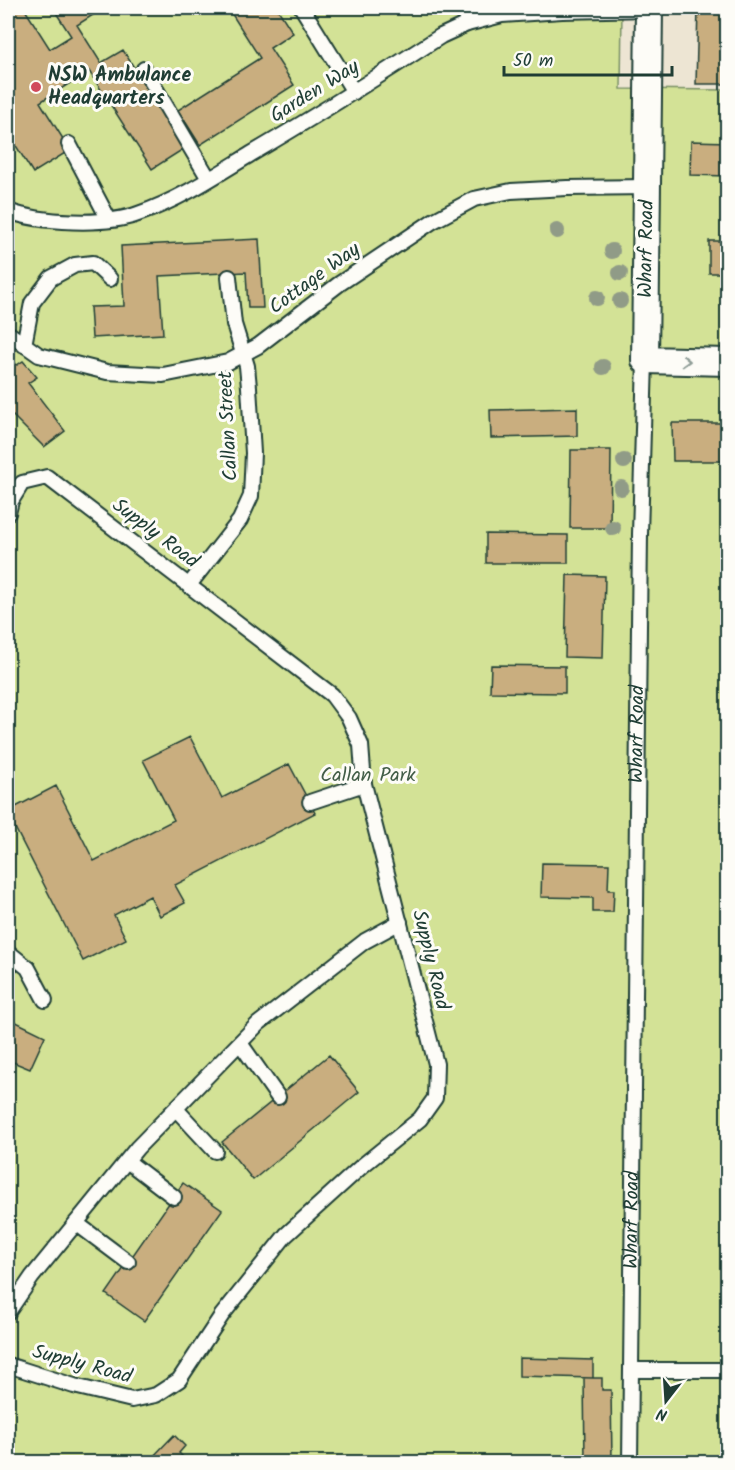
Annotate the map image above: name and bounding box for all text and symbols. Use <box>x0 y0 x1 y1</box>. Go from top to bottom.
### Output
scale bar <box>504 39 672 77</box>
text: 50 m <box>513 47 553 76</box>
street label: Garden Way <box>264 52 367 132</box>
place label: NSW Ambulance Headquarters <box>48 60 191 115</box>
marker: NSW Ambulance Headquarters <box>29 80 43 94</box>
street label: Wharf Road <box>630 199 664 298</box>
street label: Cottage Way <box>262 234 368 323</box>
one-way arrow <box>682 355 691 367</box>
street label: Callan Street <box>210 370 248 482</box>
street label: Supply Road <box>105 491 206 578</box>
street label: Wharf Road <box>621 684 654 783</box>
park label: Callan Park <box>320 760 416 792</box>
street label: Supply Road <box>402 907 458 1014</box>
street label: Wharf Road <box>616 1170 649 1269</box>
street label: Supply Road <box>29 1336 136 1394</box>
north arrow <box>636 1371 696 1431</box>
text: N <box>654 1400 671 1427</box>

